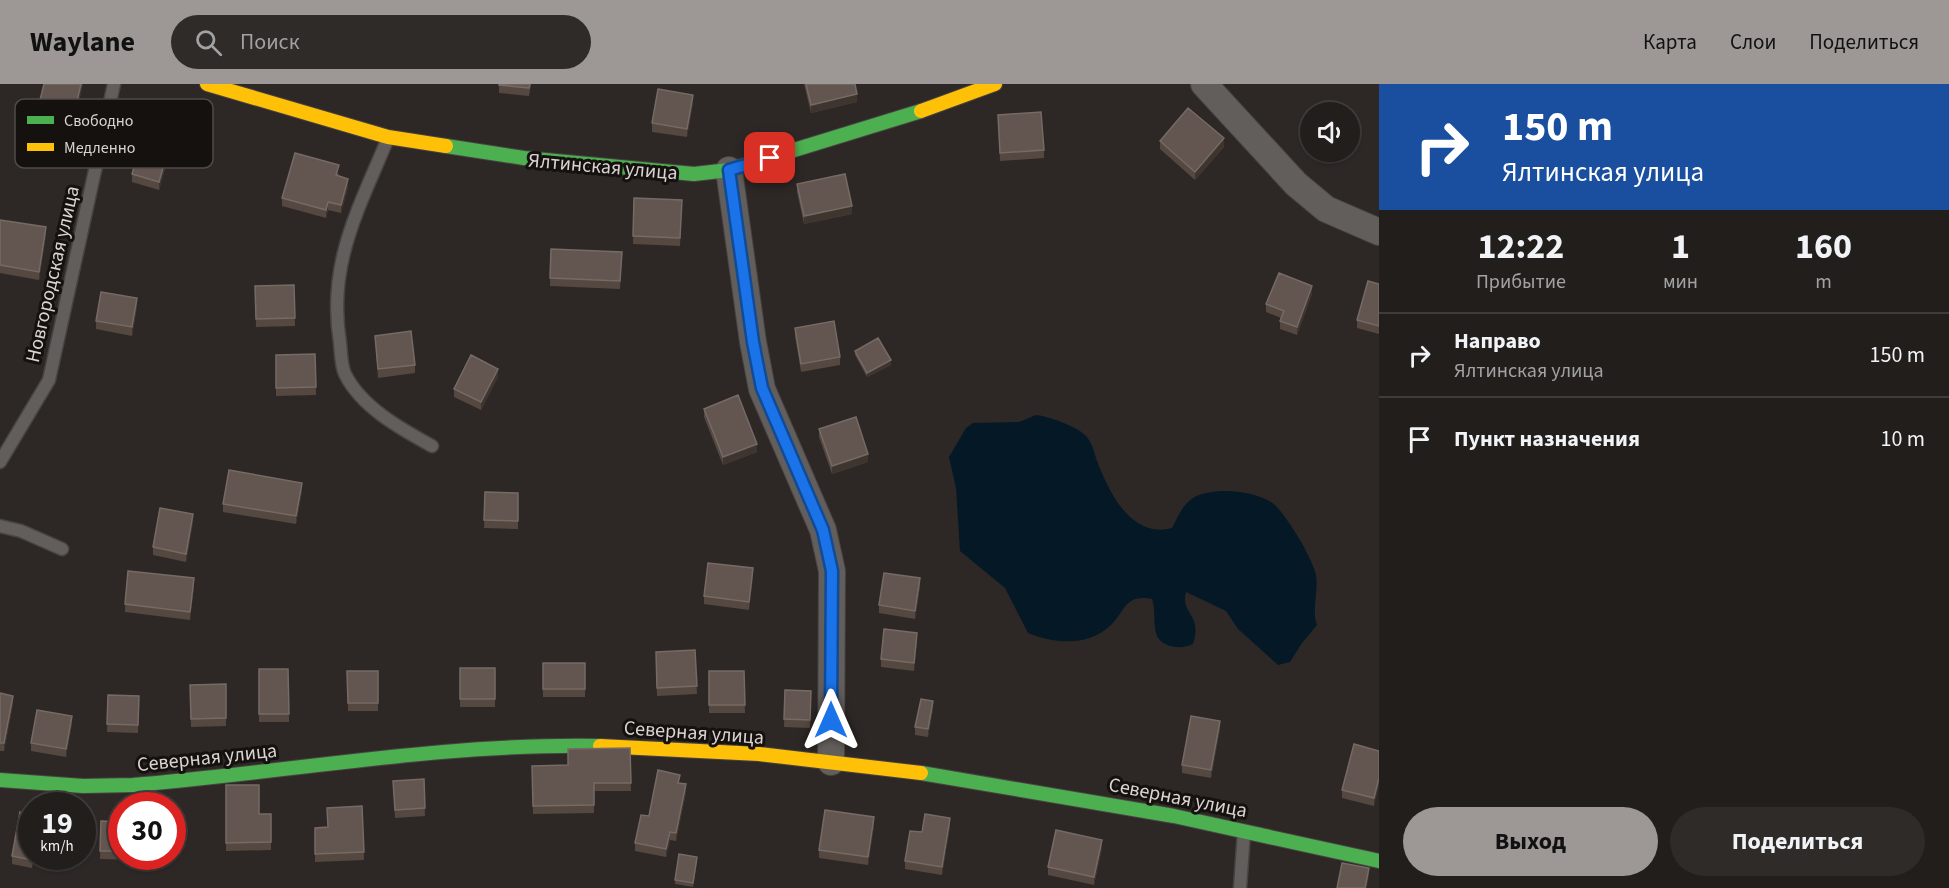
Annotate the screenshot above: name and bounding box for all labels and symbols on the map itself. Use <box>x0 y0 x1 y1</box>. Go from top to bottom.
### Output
legend <box>15 99 213 168</box>
text: Свободно <box>64 110 134 132</box>
pin <box>744 132 795 183</box>
text: Медленно <box>64 137 135 159</box>
street label: Ялтинская улица <box>527 147 679 187</box>
street label: Новгородская улица <box>19 183 87 365</box>
position arrow <box>799 688 863 752</box>
street label: Северная улица <box>623 714 765 752</box>
street label: Северная улица <box>136 737 278 779</box>
street label: Северная улица <box>1106 771 1249 825</box>
speed limit sign: 30 <box>108 792 186 870</box>

